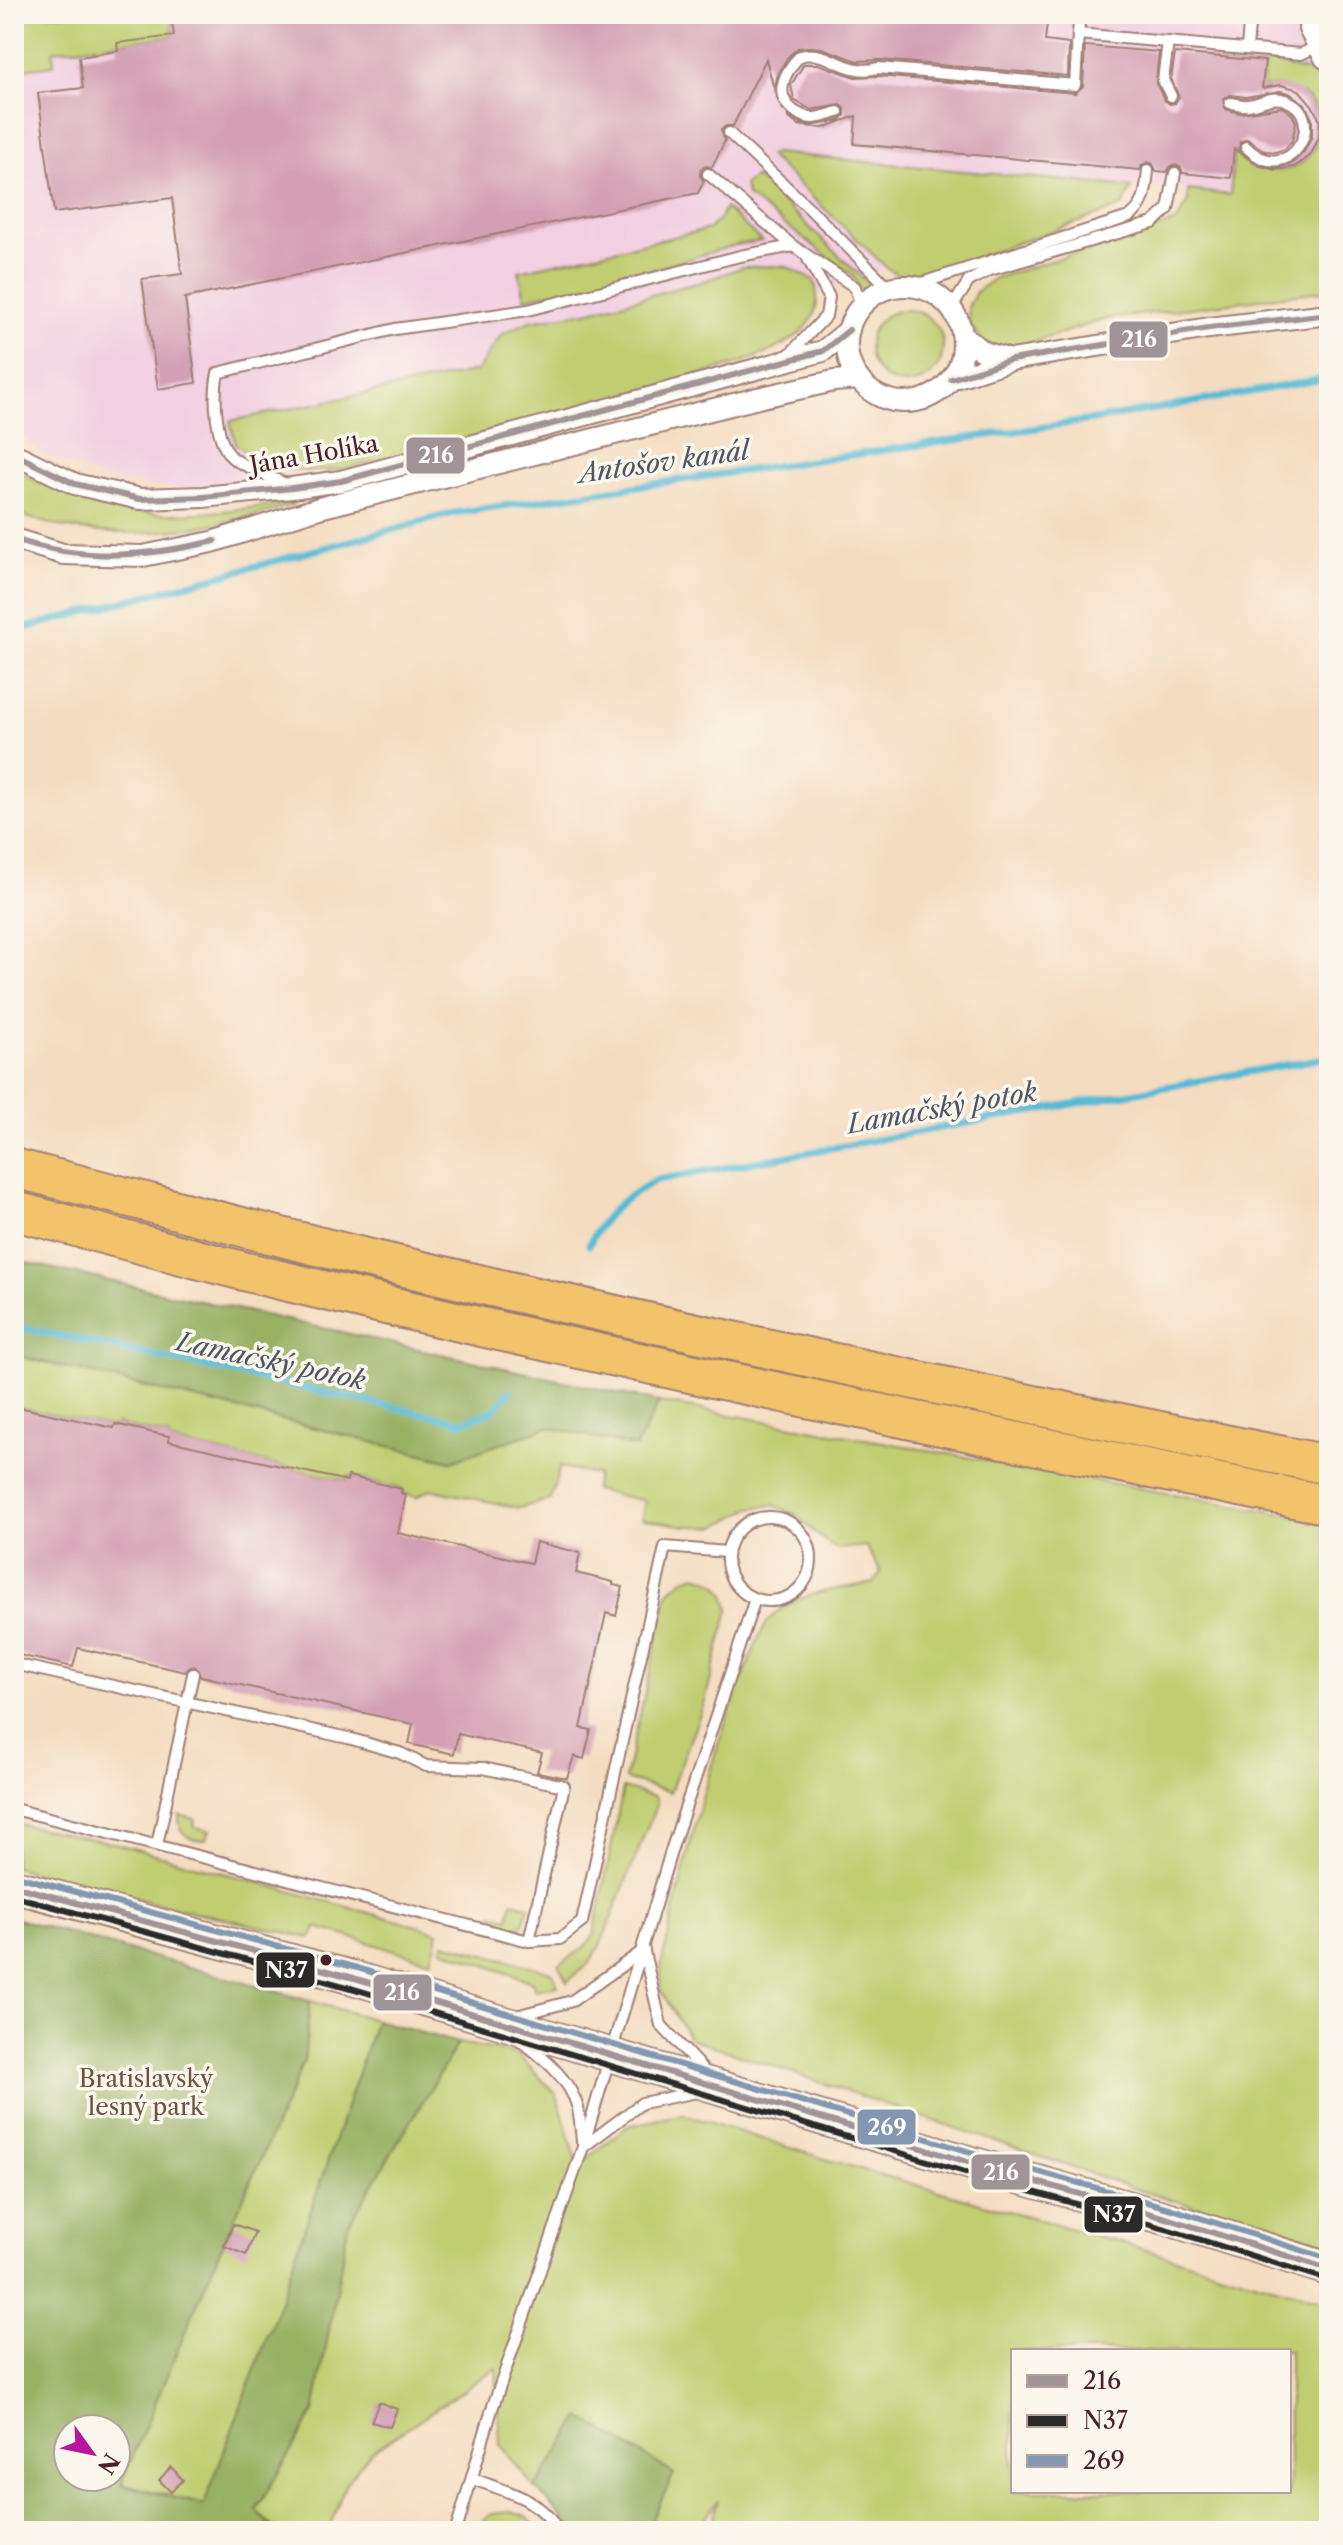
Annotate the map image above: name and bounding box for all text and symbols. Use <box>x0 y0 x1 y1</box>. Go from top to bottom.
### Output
line badge: 216 <box>1108 320 1169 359</box>
text: 216 <box>1121 326 1157 353</box>
street label: Jána Holíka <box>244 428 381 480</box>
water label: Antošov kanál <box>573 434 754 490</box>
line badge: 216 <box>405 436 466 475</box>
text: 216 <box>418 442 454 469</box>
water label: Lamačský potok <box>843 1075 1040 1141</box>
water label: Lamačský potok <box>172 1325 369 1397</box>
line badge: N37 <box>255 1951 316 1989</box>
unlabelled marker <box>318 1952 334 1968</box>
text: N37 <box>264 1957 308 1984</box>
line badge: 216 <box>372 1973 433 2012</box>
text: 216 <box>384 1979 420 2006</box>
park label: Bratislavský lesný park <box>79 2064 214 2121</box>
line badge: 269 <box>856 2108 917 2146</box>
text: 269 <box>867 2114 907 2141</box>
line badge: 216 <box>970 2153 1031 2191</box>
text: 216 <box>983 2159 1019 2186</box>
line badge: N37 <box>1083 2195 1144 2234</box>
text: N37 <box>1092 2201 1136 2228</box>
legend <box>1011 2349 1291 2493</box>
text: 216 <box>1083 2366 1121 2395</box>
text: N37 <box>1083 2406 1128 2435</box>
north arrow <box>52 2413 132 2493</box>
text: 269 <box>1083 2446 1125 2475</box>
text: N <box>92 2448 125 2479</box>

